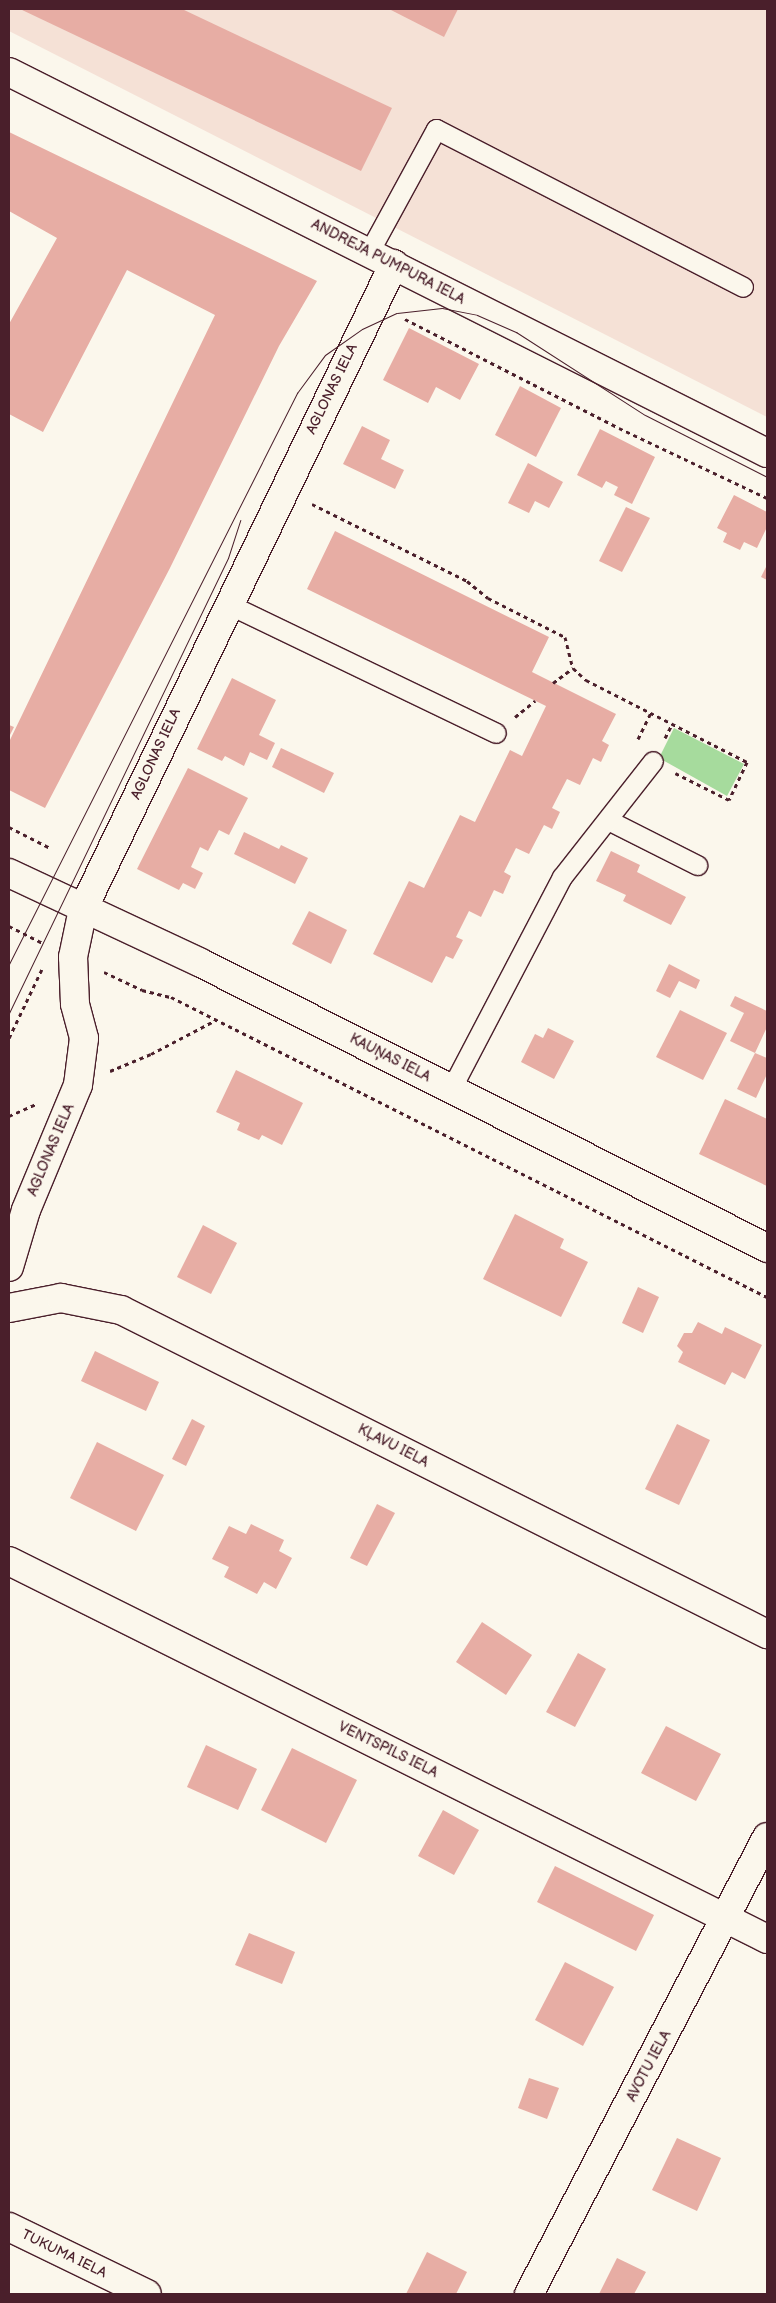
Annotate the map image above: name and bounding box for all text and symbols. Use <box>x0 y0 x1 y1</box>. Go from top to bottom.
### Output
street label: ANDREJA PUMPURA IELA <box>308 216 468 308</box>
street label: AGLONAS IELA <box>303 341 361 437</box>
street label: AGLONAS IELA <box>128 706 184 802</box>
street label: KAUŅAS IELA <box>347 1030 433 1086</box>
street label: AGLONAS IELA <box>24 1101 78 1199</box>
street label: KĻAVU IELA <box>355 1421 431 1471</box>
street label: VENTSPILS IELA <box>335 1719 441 1781</box>
street label: AVOTU IELA <box>623 2028 675 2104</box>
street label: TUKUMA IELA <box>19 2226 109 2282</box>

